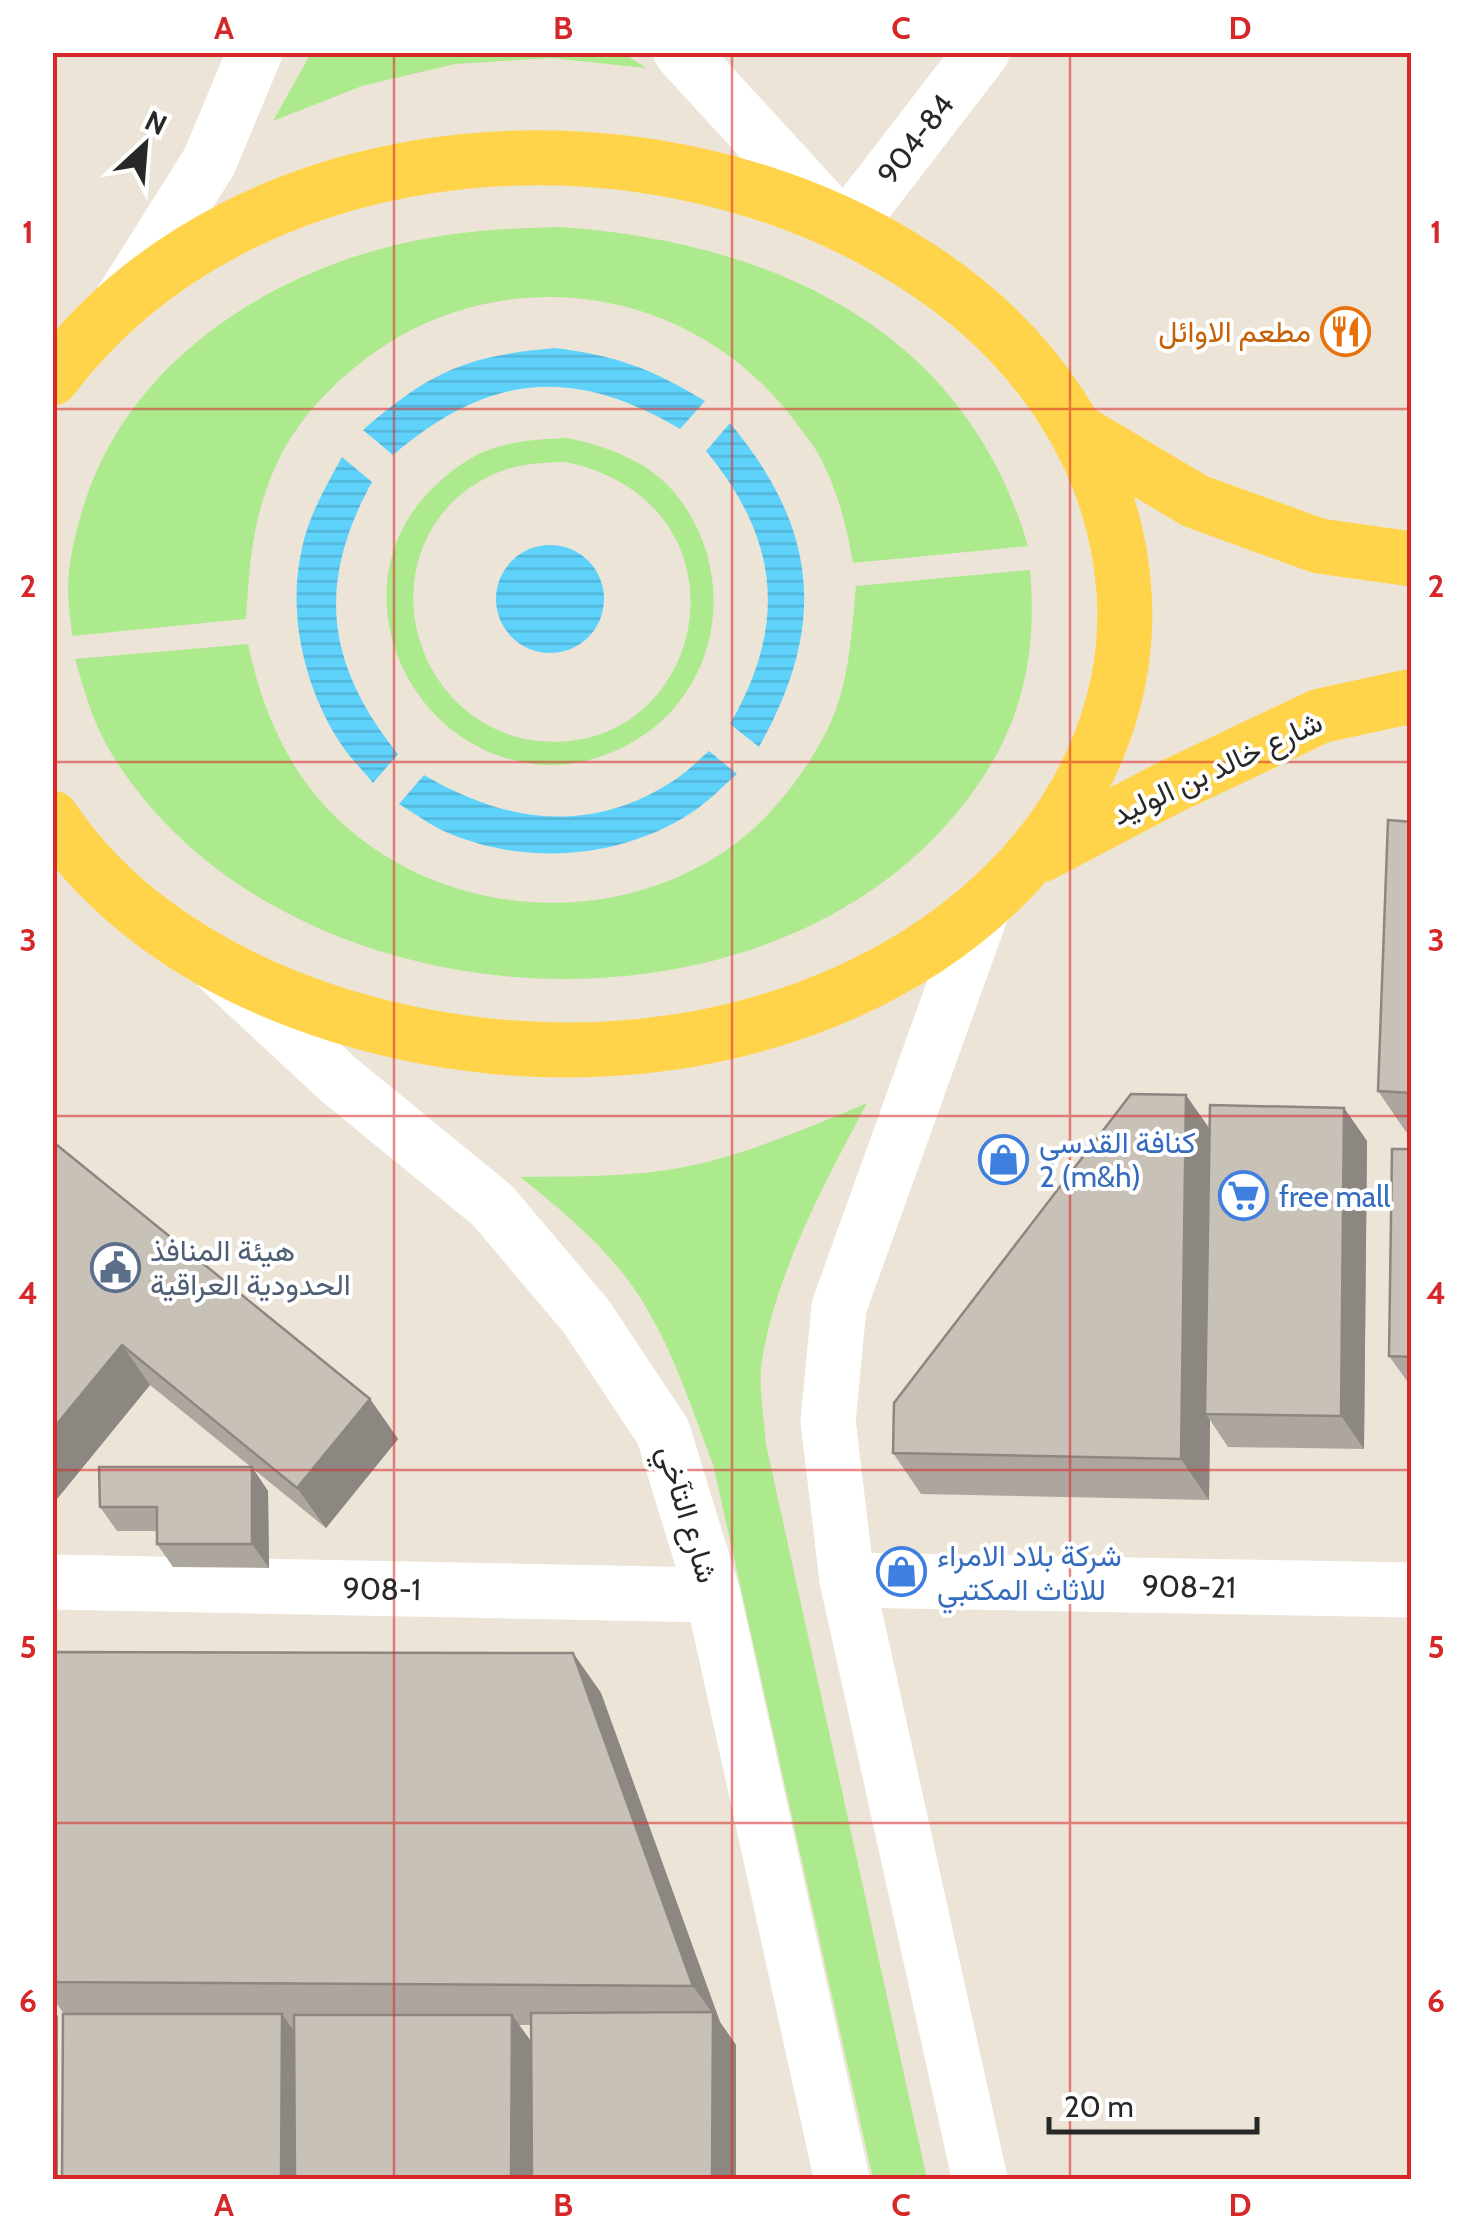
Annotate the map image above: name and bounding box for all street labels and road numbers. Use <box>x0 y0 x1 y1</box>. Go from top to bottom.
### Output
street label: 904-84 <box>869 87 961 191</box>
street label: شارع خالد بن الوليد <box>1106 703 1329 835</box>
street label: شارع التآخي <box>644 1441 726 1589</box>
street label: 908-21 <box>1142 1567 1236 1605</box>
street label: 908-1 <box>342 1569 421 1608</box>

